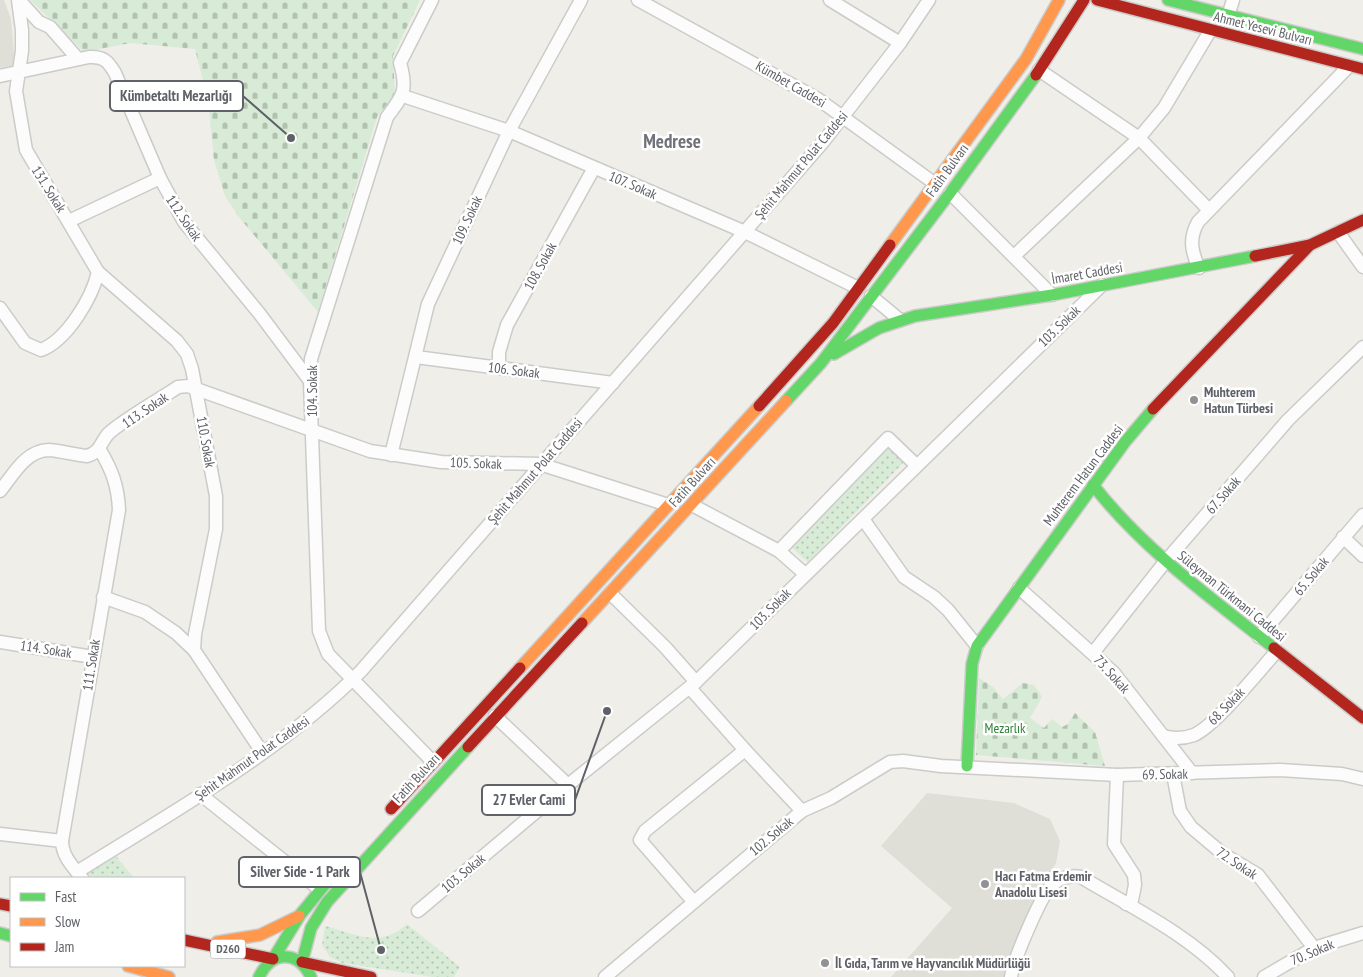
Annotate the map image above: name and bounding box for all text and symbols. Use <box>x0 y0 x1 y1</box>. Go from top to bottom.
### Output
street label: Ahmet Yesevi Bulvarı <box>1212 7 1314 49</box>
street label: Kümbet Caddesi <box>753 57 829 111</box>
callout: Kümbetaltı Mezarlığı <box>110 81 243 111</box>
text: Kümbetaltı Mezarlığı <box>120 86 232 105</box>
street label: Şehit Mahmut Polat Caddesi <box>751 107 851 223</box>
district label: Medrese <box>643 129 701 153</box>
street label: Fatih Bulvarı <box>922 140 972 200</box>
street label: 131. Sokak <box>28 162 71 216</box>
street label: 107. Sokak <box>606 167 660 203</box>
street label: 112. Sokak <box>162 191 206 245</box>
street label: 109. Sokak <box>448 192 486 247</box>
street label: 108. Sokak <box>520 238 561 293</box>
street label: İmaret Caddesi <box>1050 258 1124 288</box>
street label: 103. Sokak <box>1034 301 1084 351</box>
street label: 106. Sokak <box>487 358 541 382</box>
street label: 104. Sokak <box>303 364 321 417</box>
place label: Muhterem Hatun Türbesi <box>1204 383 1273 417</box>
street label: 113. Sokak <box>118 388 172 432</box>
marker: Muhterem Hatun Türbesi <box>1188 394 1200 406</box>
street label: Şehit Mahmut Polat Caddesi <box>484 414 586 528</box>
street label: 110. Sokak <box>193 415 219 470</box>
street label: Muhterem Hatun Caddesi <box>1039 421 1127 529</box>
street label: 105. Sokak <box>450 453 503 473</box>
street label: Fatih Bulvarı <box>665 453 719 511</box>
street label: 67. Sokak <box>1202 472 1245 518</box>
street label: Süleyman Türkmani Caddesi <box>1174 547 1290 645</box>
street label: 65. Sokak <box>1289 552 1333 599</box>
street label: 103. Sokak <box>745 584 795 634</box>
street label: 114. Sokak <box>19 636 74 662</box>
street label: 111. Sokak <box>78 637 104 692</box>
street label: 73. Sokak <box>1090 651 1134 697</box>
street label: 68. Sokak <box>1204 683 1249 729</box>
street label: Şehit Mahmut Polat Caddesi <box>191 712 313 804</box>
park label: Mezarlık <box>985 719 1026 737</box>
street label: Fatih Bulvarı <box>389 749 443 807</box>
street label: 69. Sokak <box>1142 765 1189 783</box>
callout: 27 Evler Cami <box>482 785 575 815</box>
text: 27 Evler Cami <box>493 790 565 809</box>
street label: 102. Sokak <box>745 812 797 860</box>
street label: 72. Sokak <box>1213 843 1261 884</box>
street label: 103. Sokak <box>437 849 489 897</box>
callout: Silver Side - 1 Park <box>239 857 360 887</box>
text: Silver Side - 1 Park <box>250 862 350 881</box>
place label: Hacı Fatma Erdemir Anadolu Lisesi <box>994 867 1093 901</box>
legend <box>10 877 185 967</box>
marker: Hacı Fatma Erdemir Anadolu Lisesi <box>979 878 991 890</box>
text: Fast <box>55 887 76 906</box>
text: Slow <box>55 912 80 931</box>
street label: 70. Sokak <box>1287 935 1337 969</box>
text: Jam <box>54 937 74 956</box>
road number: D260 <box>210 940 246 959</box>
place label: İl Gıda, Tarım ve Hayvancılık Müdürlüğü <box>835 954 1030 972</box>
marker: İl Gıda, Tarım ve Hayvancılık Müdürlüğü <box>819 957 831 969</box>

